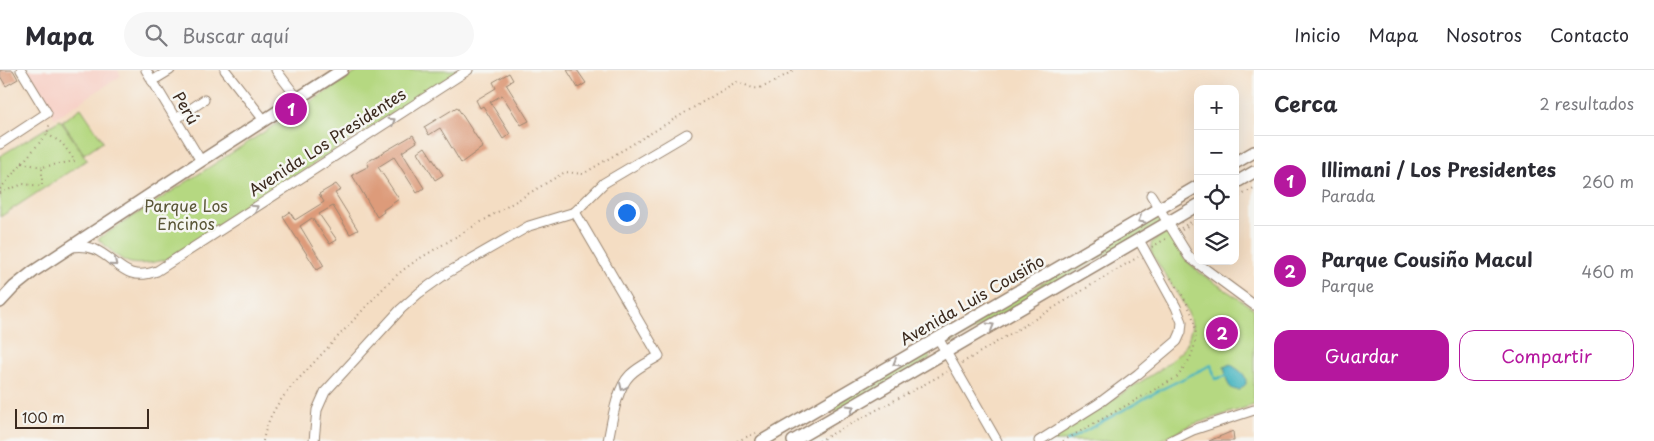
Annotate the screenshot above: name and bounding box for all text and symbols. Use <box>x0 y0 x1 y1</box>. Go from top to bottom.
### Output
search box <box>124 12 474 57</box>
text: Mapa <box>25 17 94 53</box>
icon: search <box>142 21 170 49</box>
text: Buscar aquí <box>182 21 289 49</box>
text: Inicio <box>1294 21 1341 48</box>
text: Mapa <box>1369 21 1418 48</box>
text: Nosotros <box>1446 21 1522 48</box>
text: Contacto <box>1550 21 1629 48</box>
street label: Avenida Los Presidentes <box>243 81 410 201</box>
map controls <box>1194 85 1239 265</box>
button: + <box>1194 85 1239 130</box>
street label: Perú <box>168 86 206 128</box>
text: Cerca <box>1274 87 1338 119</box>
pin: 1 <box>275 90 307 128</box>
text: 2 resultados <box>1540 91 1634 115</box>
one-way arrow <box>386 117 395 127</box>
button: − <box>1194 130 1239 175</box>
text: Illimani / Los Presidentes <box>1321 155 1556 183</box>
text: 1 <box>1286 169 1294 193</box>
text: 260 m <box>1582 169 1634 193</box>
button: locate <box>1194 175 1239 220</box>
text: Parada <box>1321 183 1375 207</box>
park label: Parque Los Encinos <box>144 193 228 235</box>
your location <box>614 200 640 226</box>
one-way arrow <box>249 205 258 214</box>
one-way arrow <box>1137 213 1146 223</box>
button: layers <box>1194 220 1239 265</box>
text: Parque Cousiño Macul <box>1321 245 1532 273</box>
street label: Avenida Luis Cousiño <box>895 248 1048 350</box>
one-way arrow <box>109 258 118 267</box>
text: 2 <box>1284 259 1296 283</box>
text: 460 m <box>1582 259 1634 283</box>
text: Parque <box>1321 273 1374 297</box>
pin: 2 <box>1206 314 1238 352</box>
one-way arrow <box>986 323 995 333</box>
button: Guardar <box>1274 330 1449 381</box>
button: Compartir <box>1459 330 1634 381</box>
one-way arrow <box>892 356 901 366</box>
one-way arrow <box>618 382 629 391</box>
one-way arrow <box>845 404 854 414</box>
scale bar <box>15 406 149 429</box>
text: 100 m <box>22 407 65 428</box>

